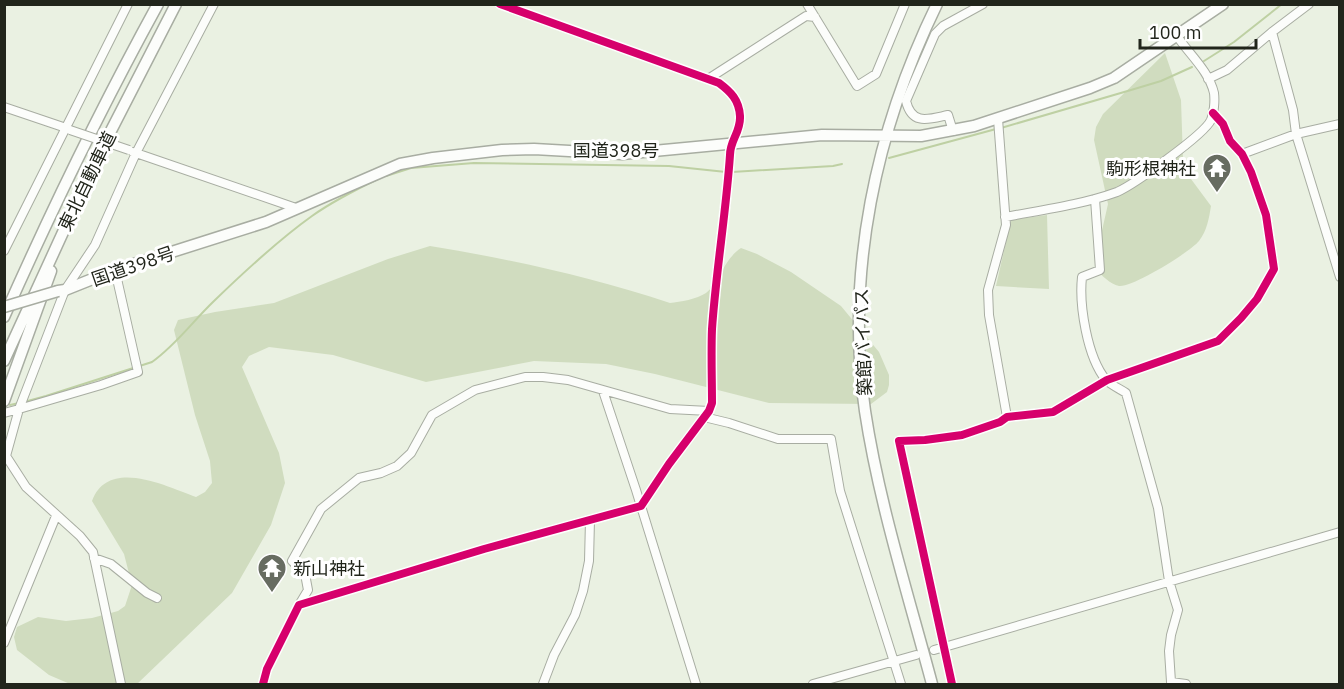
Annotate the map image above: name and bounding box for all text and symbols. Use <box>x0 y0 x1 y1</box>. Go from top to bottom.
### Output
scale bar <box>1140 12 1256 50</box>
text: 100 m <box>1149 21 1201 44</box>
street label: 東北自動車道 <box>53 127 121 235</box>
street label: 国道398号 <box>573 139 659 162</box>
temple icon: 駒形根神社 <box>1201 152 1233 194</box>
place label: 駒形根神社 <box>1106 157 1196 180</box>
street label: 国道398号 <box>88 241 178 291</box>
street label: 築館バイパス <box>850 288 876 396</box>
temple icon: 新山神社 <box>256 552 288 594</box>
place label: 新山神社 <box>293 557 365 580</box>

